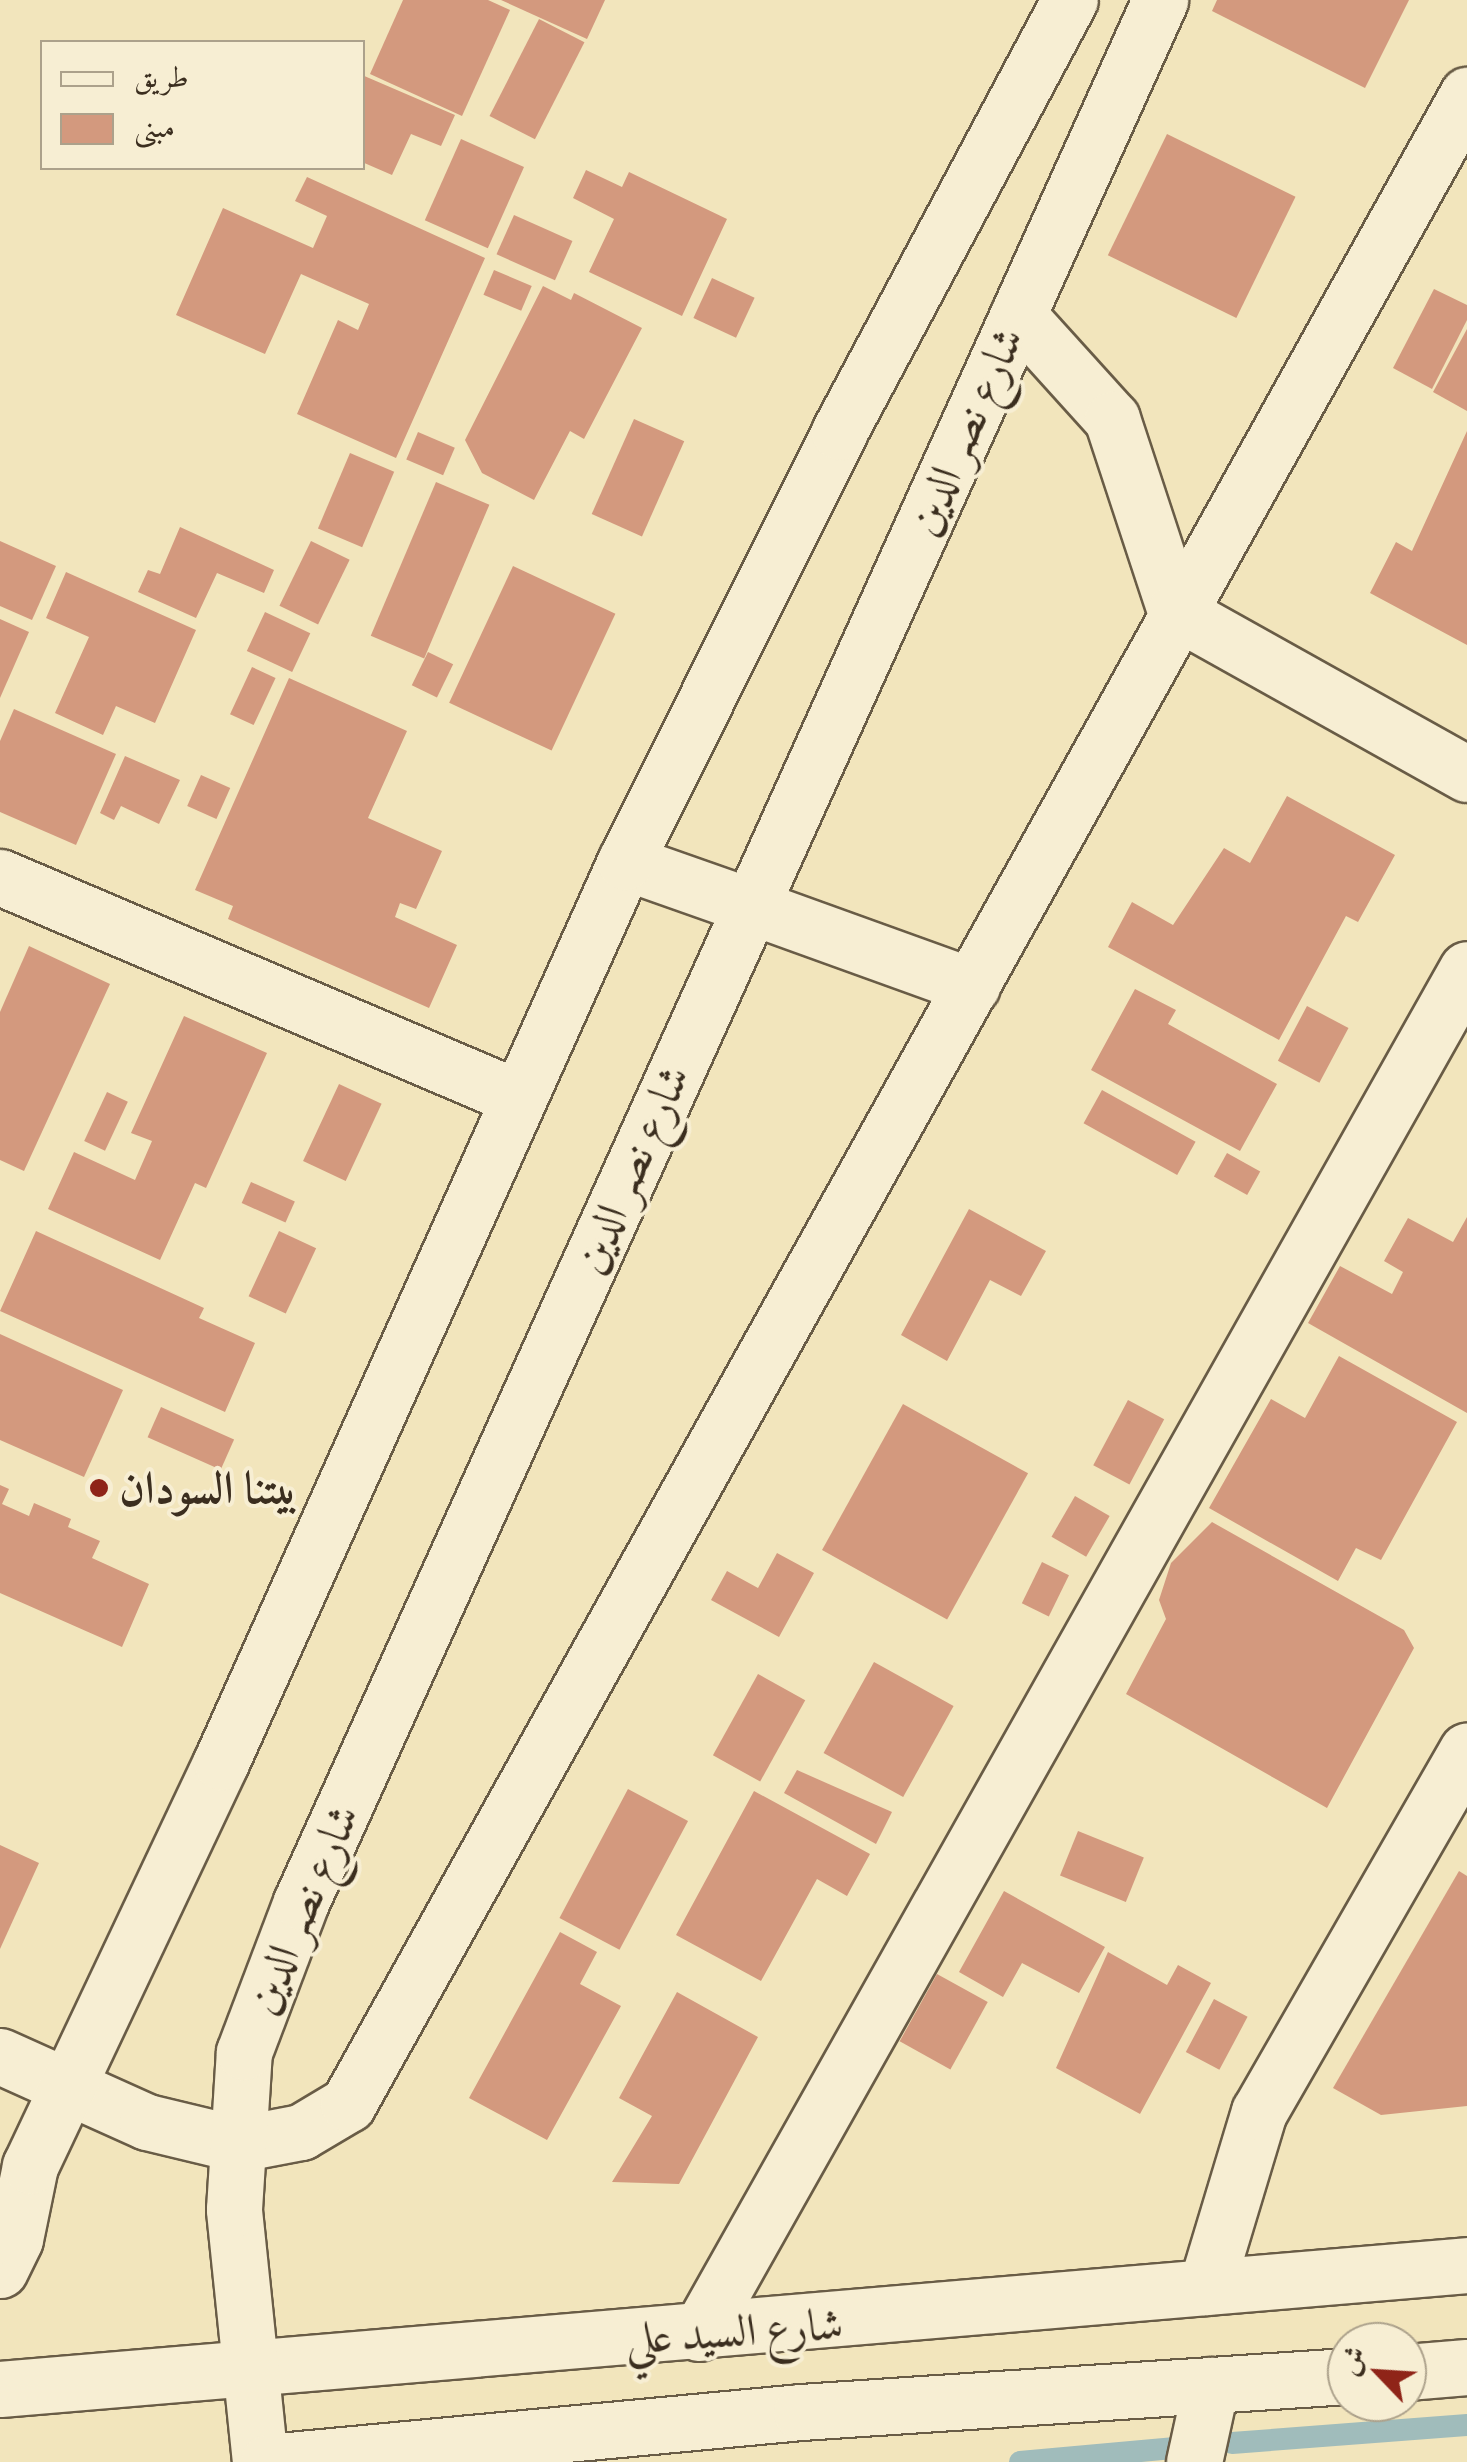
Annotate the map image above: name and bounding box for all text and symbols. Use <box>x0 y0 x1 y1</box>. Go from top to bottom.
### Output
legend <box>40 40 365 170</box>
text: طريق <box>134 57 189 96</box>
text: مبنى <box>134 107 175 146</box>
street label: شارع نصر الدين <box>895 318 1035 544</box>
street label: شارع نصر الدين <box>561 1056 701 1282</box>
place label: بيتنا السودان <box>119 1461 298 1515</box>
marker: بيتنا السودان <box>88 1477 110 1499</box>
street label: شارع نصر الدين <box>234 1796 370 2022</box>
street label: شارع السيد علي <box>623 2296 845 2366</box>
north arrow <box>1327 2322 1427 2422</box>
text: ش <box>1329 2340 1374 2380</box>

